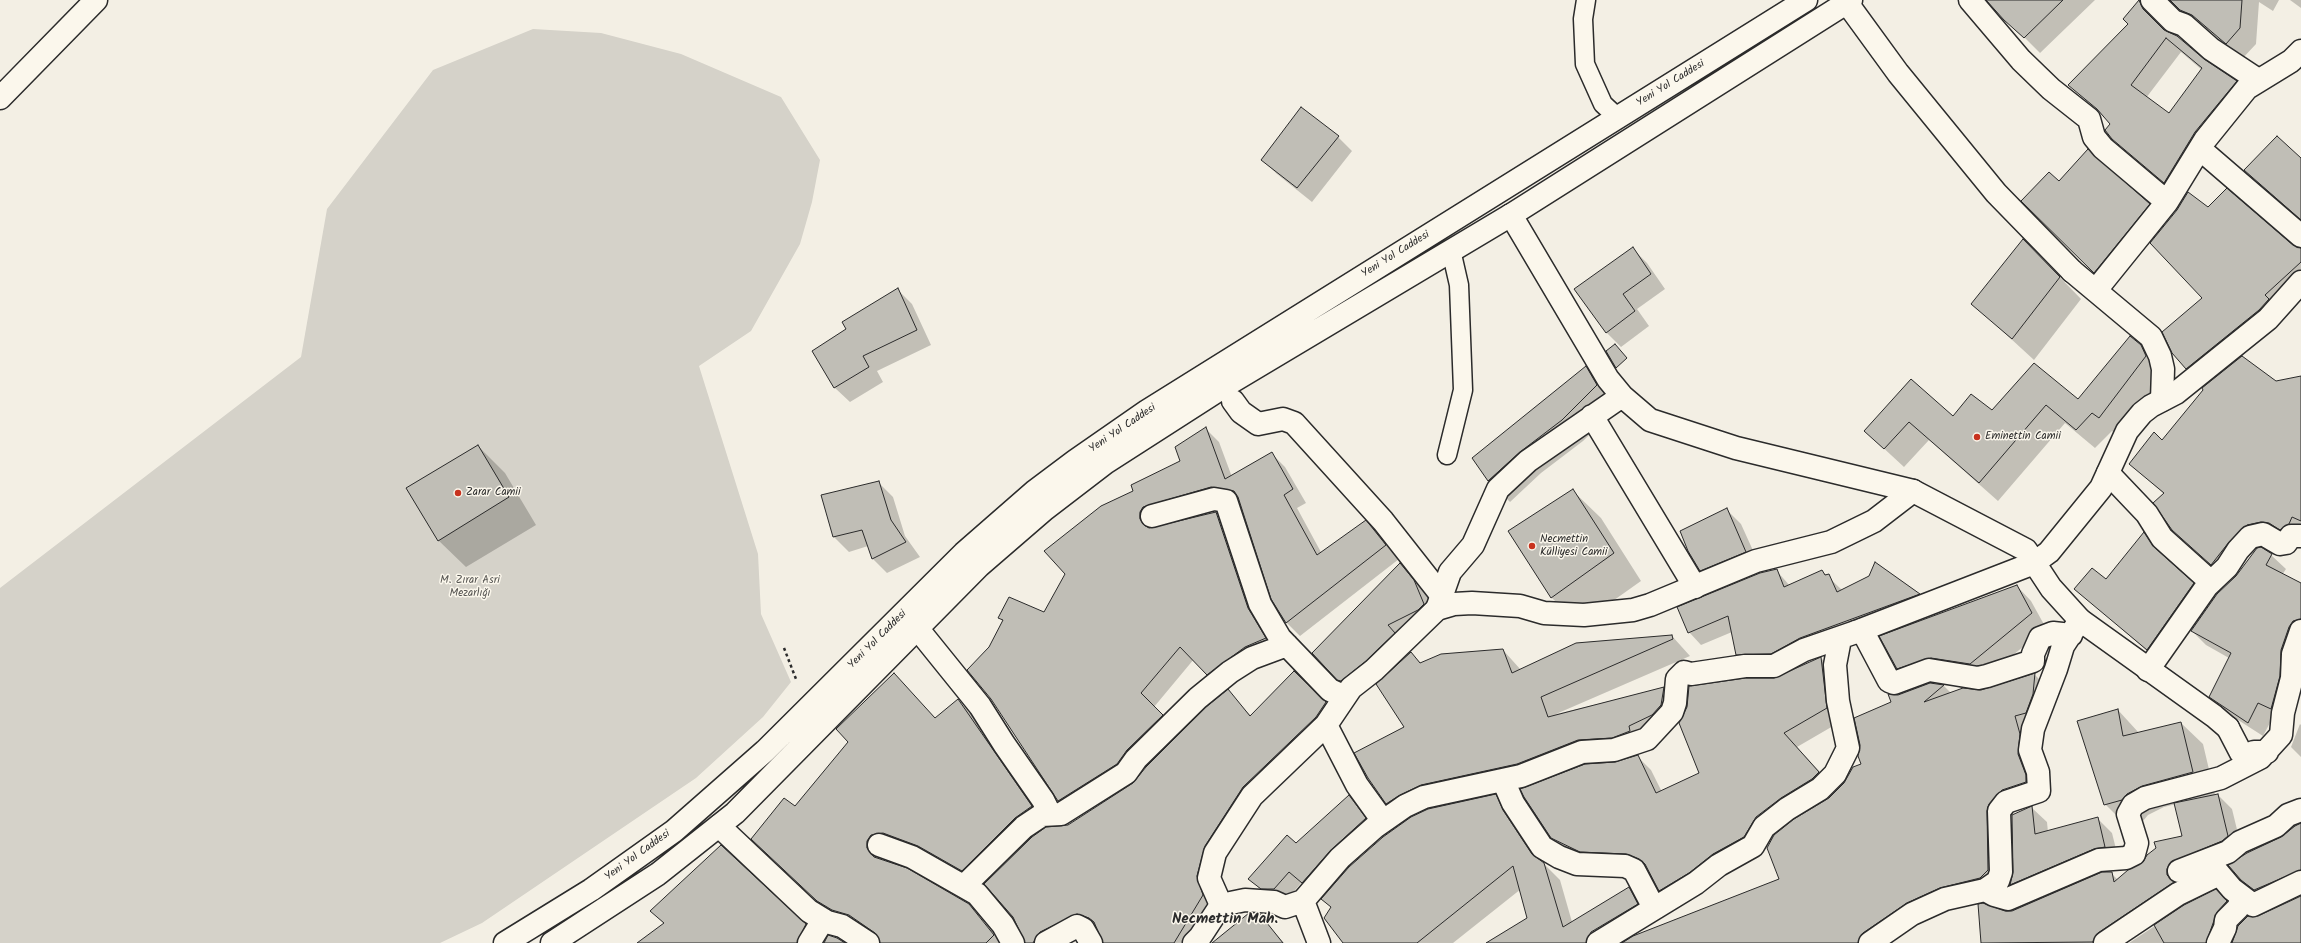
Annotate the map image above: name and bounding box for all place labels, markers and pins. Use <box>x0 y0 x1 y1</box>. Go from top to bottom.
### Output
place label: Eminettin Camii <box>1985 430 2061 444</box>
marker: Eminettin Camii <box>1972 432 1982 442</box>
place label: Zarar Camii <box>466 486 521 500</box>
marker: Zarar Camii <box>453 488 463 498</box>
place label: Necmettin Külliyesi Camii <box>1540 533 1607 559</box>
marker: Necmettin Külliyesi Camii <box>1527 541 1537 551</box>

